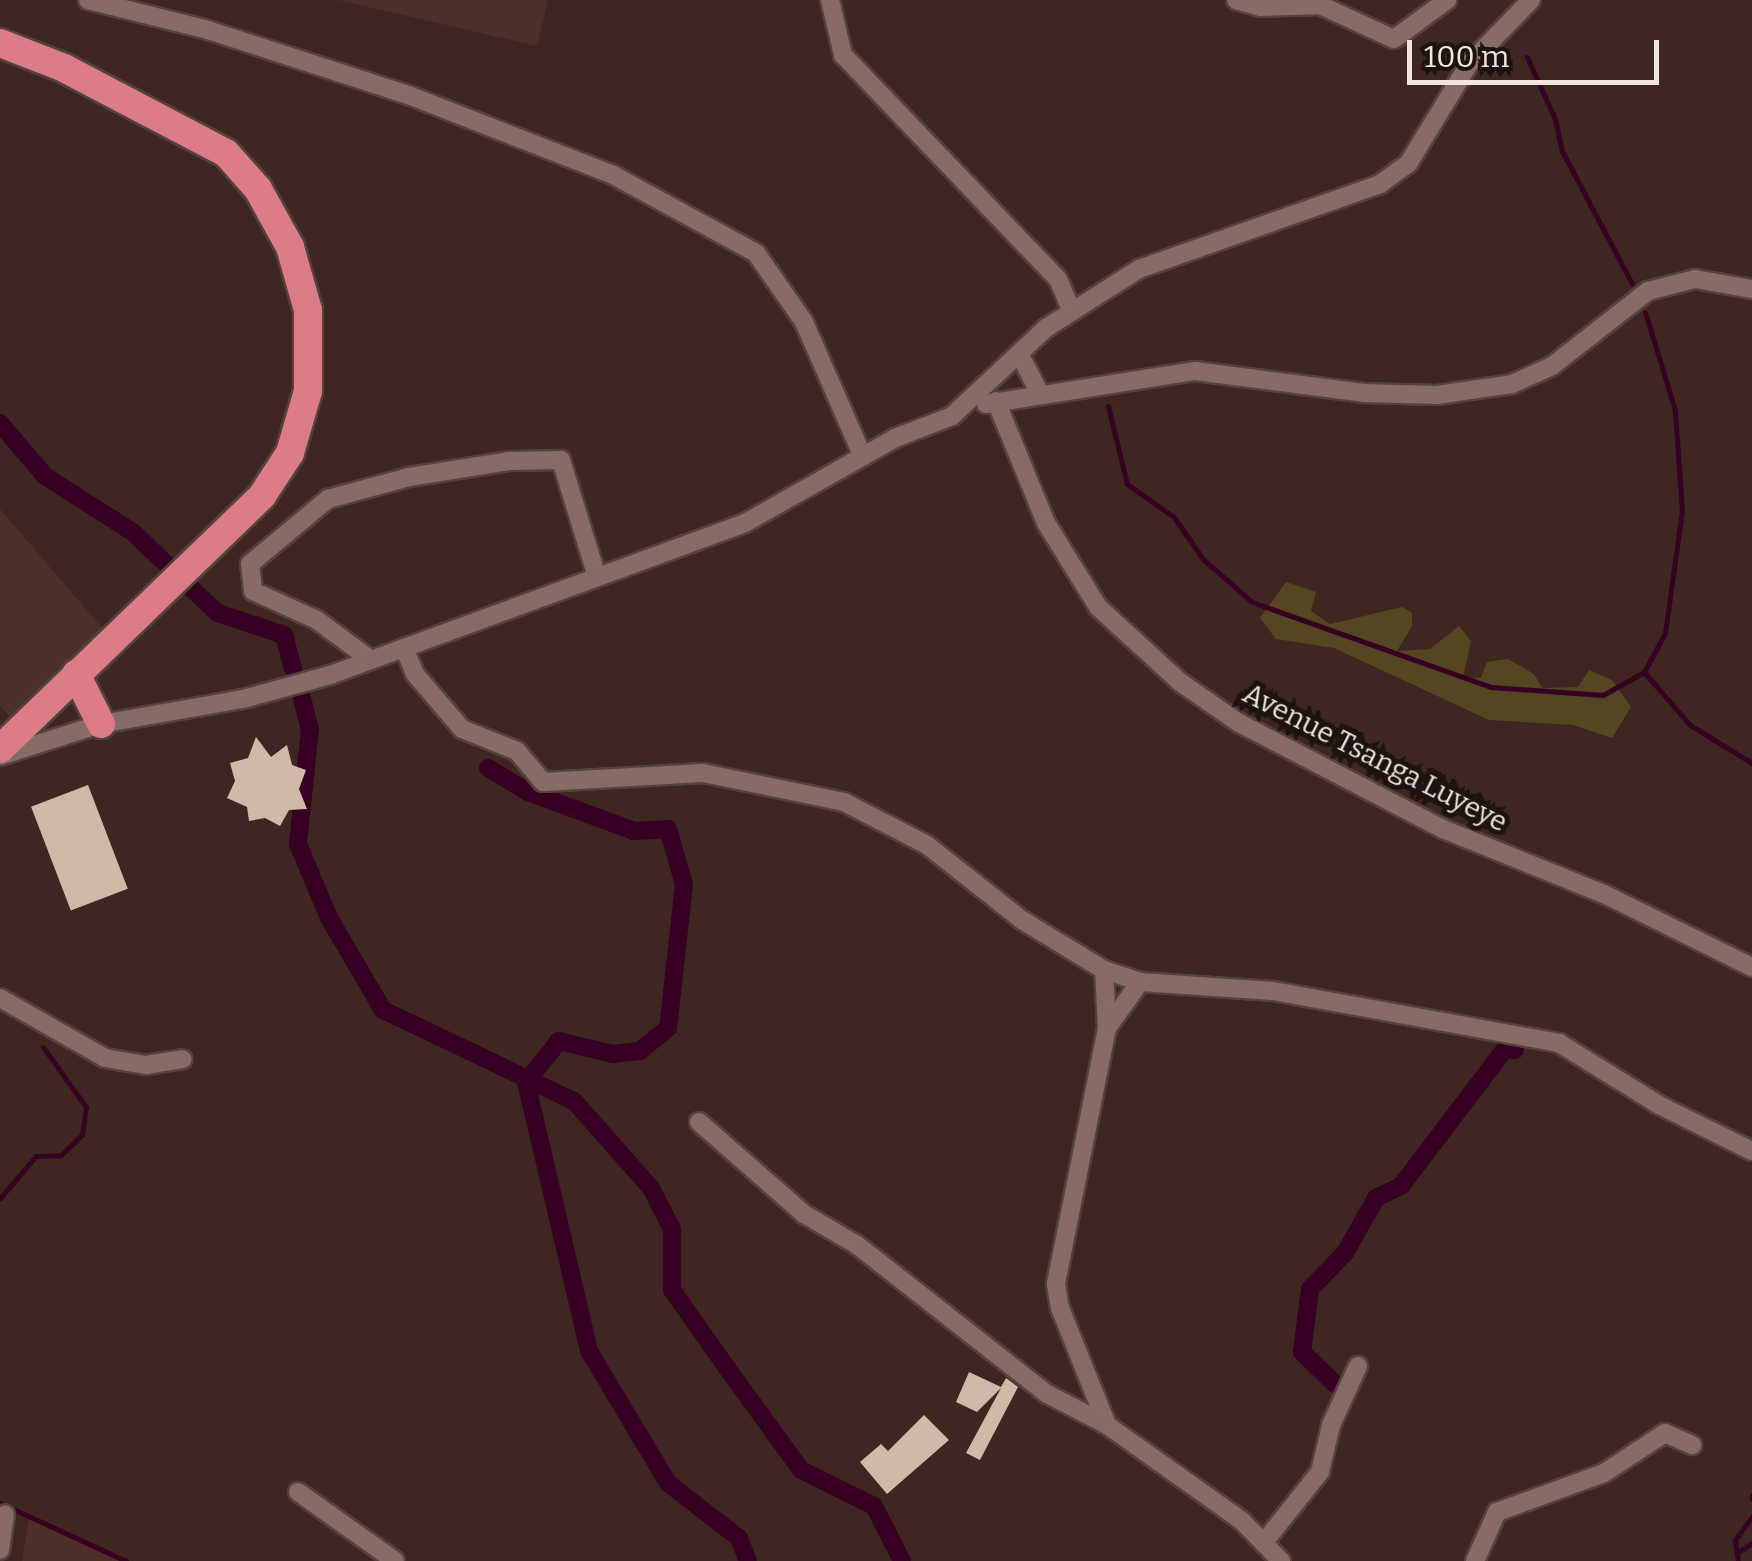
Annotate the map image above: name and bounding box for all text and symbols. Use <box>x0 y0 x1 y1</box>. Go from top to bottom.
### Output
scale bar <box>1412 20 1664 82</box>
text: 100 m <box>1424 39 1509 75</box>
street label: Avenue Tsanga Luyeye <box>1237 677 1513 839</box>

